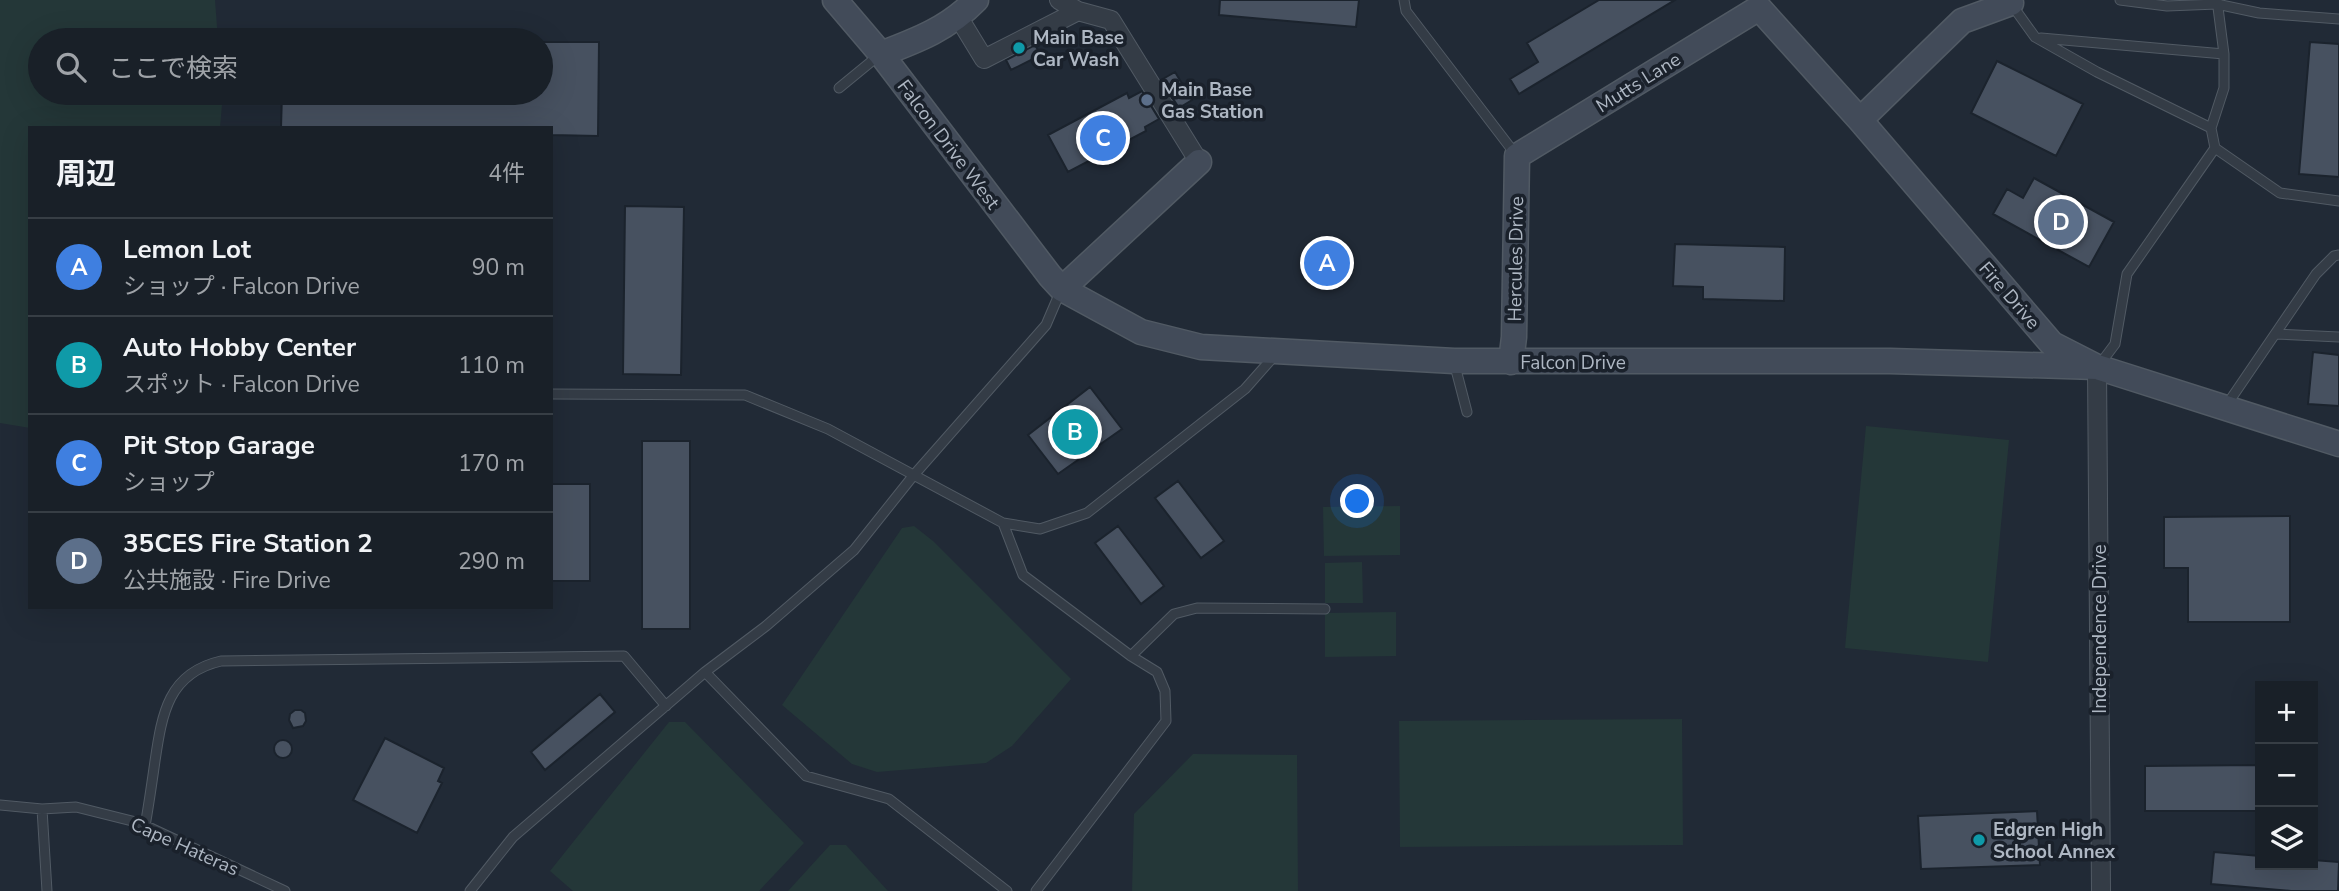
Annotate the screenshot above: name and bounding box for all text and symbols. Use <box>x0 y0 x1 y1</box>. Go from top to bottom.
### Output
place label: Main Base Car Wash <box>1033 25 1124 73</box>
search box <box>28 28 553 105</box>
marker: Main Base Car Wash <box>1011 40 1027 56</box>
street label: Mutts Lane <box>1591 47 1686 119</box>
icon: search <box>52 48 90 86</box>
text: ここで検索 <box>108 51 238 86</box>
street label: Falcon Drive West <box>891 74 1006 215</box>
place label: Main Base Gas Station <box>1161 77 1264 125</box>
marker: Main Base Gas Station <box>1139 92 1155 108</box>
pin: C <box>1080 112 1126 164</box>
text: 周辺 <box>56 154 116 195</box>
text: 4件 <box>488 158 525 189</box>
street label: Hercules Drive <box>1502 196 1530 322</box>
pin: D <box>2038 196 2084 248</box>
text: Lemon Lot <box>123 232 251 267</box>
pin: A <box>1304 237 1350 289</box>
text: A <box>70 252 88 283</box>
text: 90 m <box>472 252 525 283</box>
street label: Fire Drive <box>1973 256 2046 335</box>
text: ショップ · Falcon Drive <box>123 271 360 302</box>
text: Auto Hobby Center <box>123 330 356 365</box>
text: B <box>71 350 87 381</box>
text: 110 m <box>458 350 525 381</box>
street label: Falcon Drive <box>1520 350 1626 376</box>
text: スポット · Falcon Drive <box>123 369 360 400</box>
pin: B <box>1052 406 1098 458</box>
text: Pit Stop Garage <box>123 428 315 463</box>
text: C <box>71 448 87 479</box>
text: 170 m <box>458 448 525 479</box>
text: ショップ <box>123 467 215 498</box>
your location <box>1340 484 1374 518</box>
text: 35CES Fire Station 2 <box>123 526 373 561</box>
street label: Independence Drive <box>2087 544 2113 714</box>
text: D <box>70 546 88 577</box>
text: 290 m <box>458 546 525 577</box>
text: 公共施設 · Fire Drive <box>123 565 331 596</box>
map controls <box>2255 681 2318 870</box>
button: + <box>2255 681 2318 744</box>
button: − <box>2255 744 2318 807</box>
button: layers <box>2255 807 2318 870</box>
street label: Cape Hateras <box>126 812 243 882</box>
place label: Edgren High School Annex <box>1993 817 2116 865</box>
marker: Edgren High School Annex <box>1971 832 1987 848</box>

